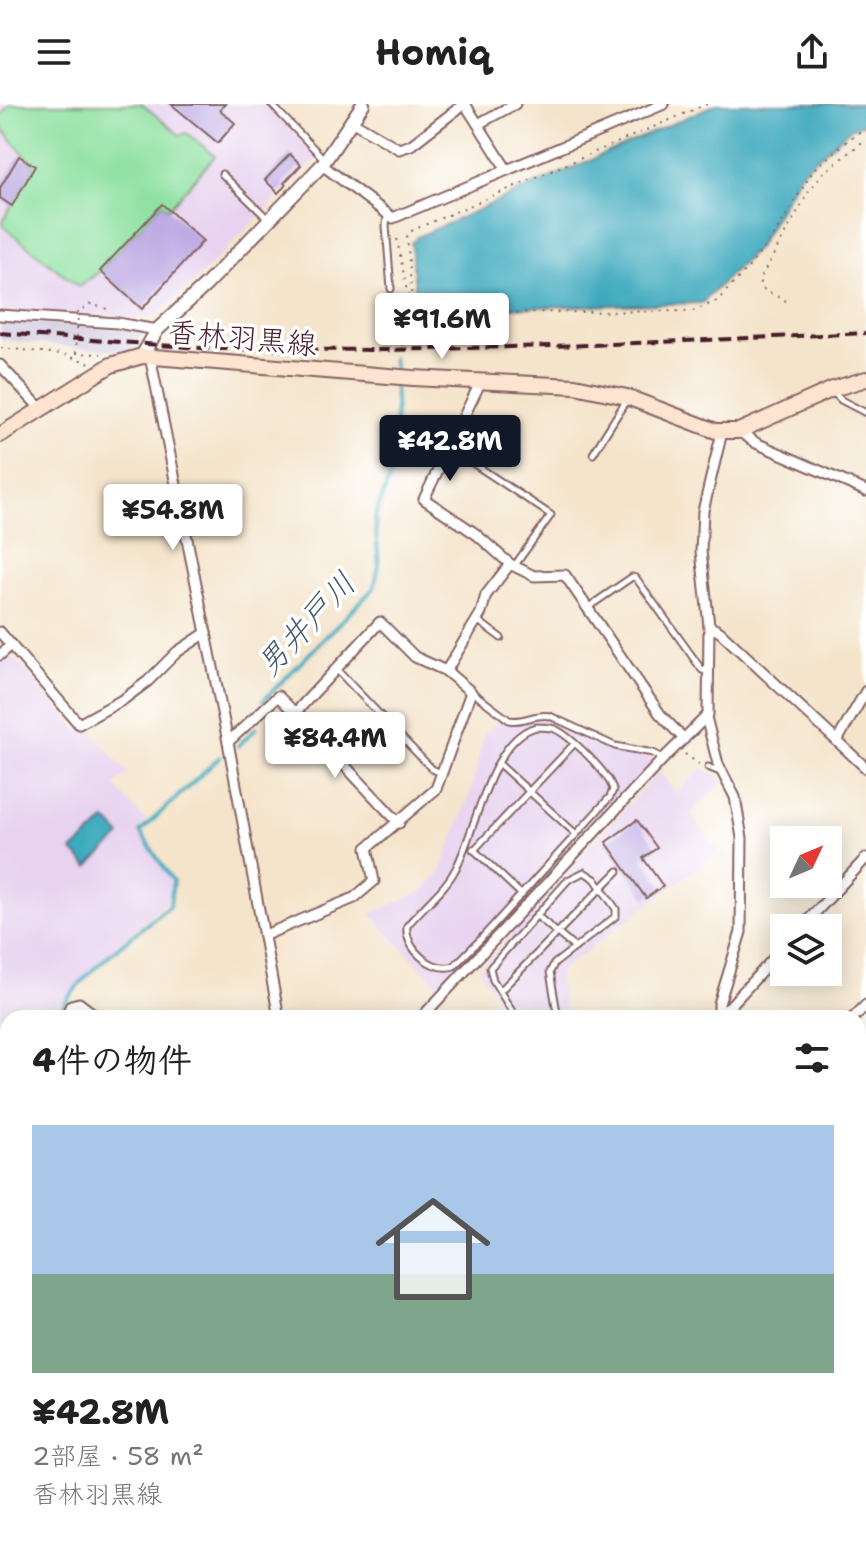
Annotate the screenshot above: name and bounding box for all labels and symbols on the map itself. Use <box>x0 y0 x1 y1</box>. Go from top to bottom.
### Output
pin: ¥91.6M <box>377 293 507 361</box>
street label: 香林羽黒線 <box>166 311 319 364</box>
pin: ¥42.8M <box>385 415 515 483</box>
pin: ¥54.8M <box>108 484 238 552</box>
water label: 男井戸川 <box>246 562 365 685</box>
pin: ¥84.4M <box>270 712 400 780</box>
north arrow <box>770 826 842 898</box>

